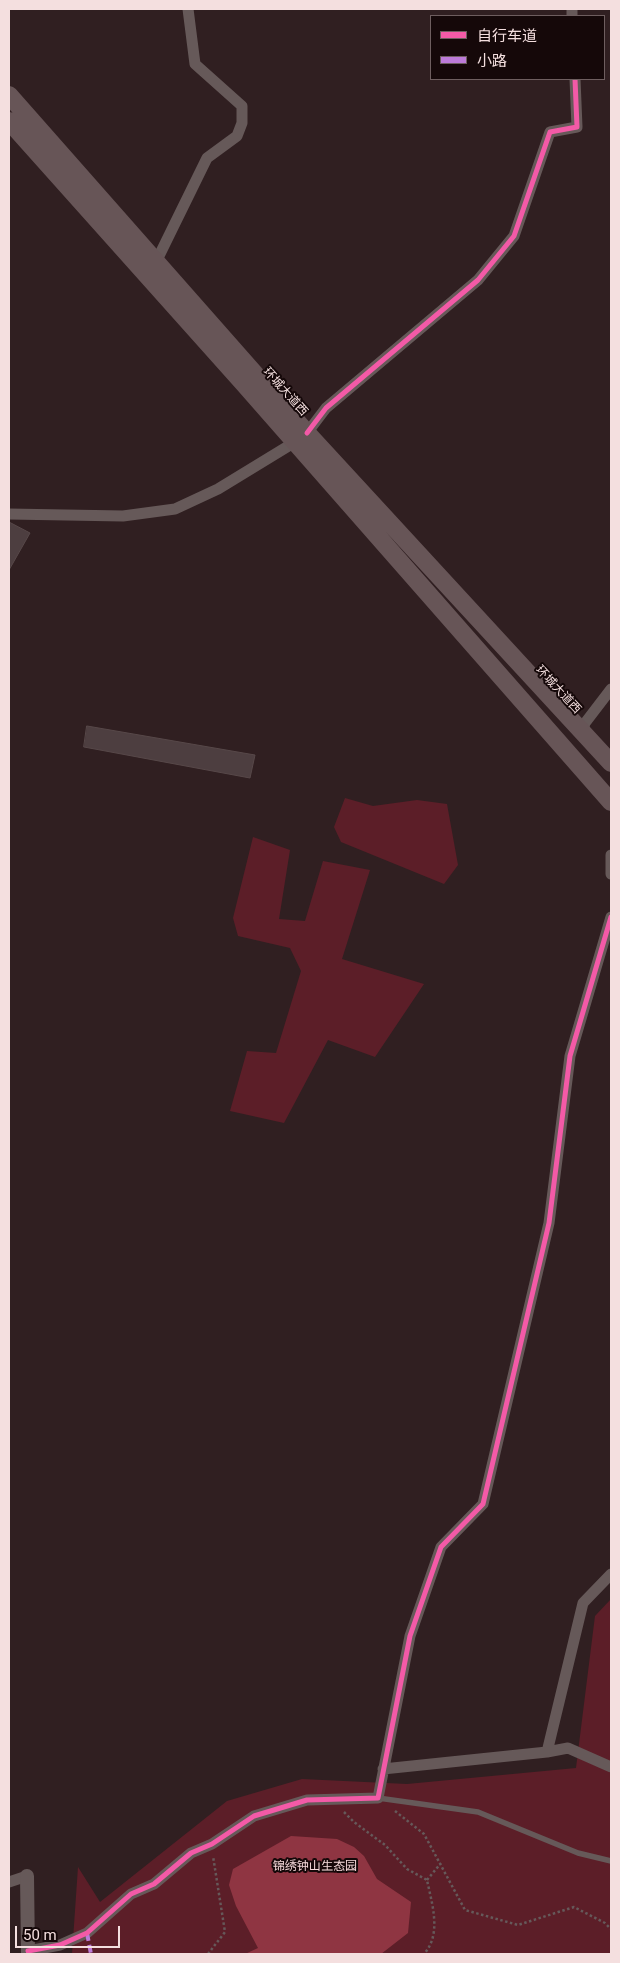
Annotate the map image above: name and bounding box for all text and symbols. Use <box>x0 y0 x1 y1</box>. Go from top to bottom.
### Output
legend <box>430 15 605 80</box>
text: 自行车道 <box>477 27 537 45</box>
text: 小路 <box>477 52 507 70</box>
street label: 环城大道西 <box>260 365 310 419</box>
street label: 环城大道西 <box>532 663 584 717</box>
park label: 锦绣钟山生态园 <box>273 1860 357 1874</box>
scale bar <box>18 1916 122 1948</box>
text: 50 m <box>23 1926 57 1944</box>

